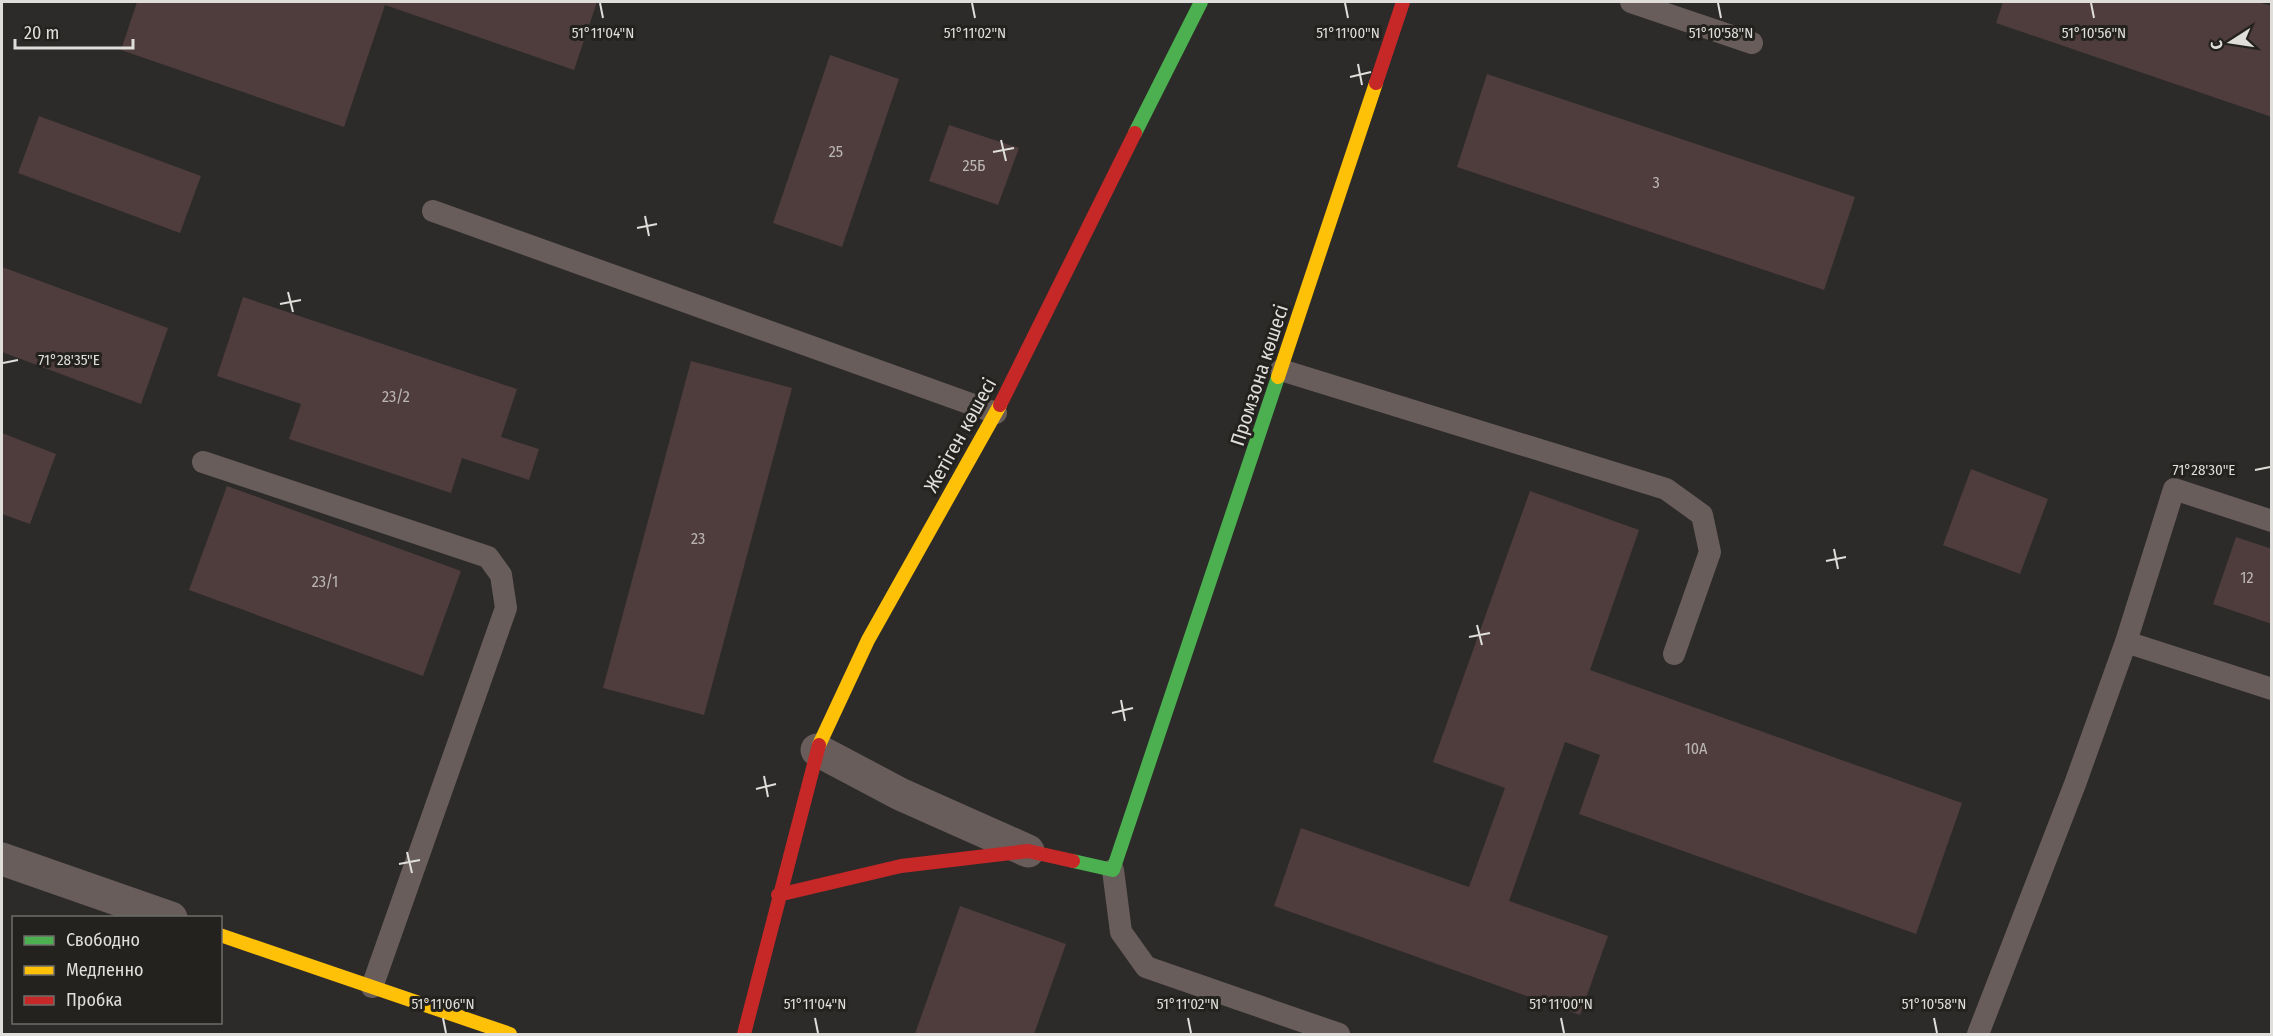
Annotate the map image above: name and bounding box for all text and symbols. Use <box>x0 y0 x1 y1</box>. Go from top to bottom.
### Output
scale bar <box>15 12 134 50</box>
north arrow <box>2201 12 2261 72</box>
text: 20 m <box>24 22 59 44</box>
text: 51°11'04"N <box>572 24 634 42</box>
text: 51°11'02"N <box>944 24 1006 42</box>
text: 51°11'00"N <box>1316 24 1380 42</box>
text: 51°10'58"N <box>1689 24 1753 42</box>
text: 51°10'56"N <box>2062 24 2126 42</box>
text: С <box>2207 38 2227 51</box>
house number: 25 <box>829 142 843 161</box>
house number: 25Б <box>963 156 985 175</box>
house number: 3 <box>1652 173 1660 192</box>
street label: Промзона көшесі <box>1225 301 1293 449</box>
text: 71°28'35"E <box>38 351 100 369</box>
street label: Жетіген көшесі <box>919 374 1001 496</box>
house number: 23/2 <box>382 387 410 406</box>
text: 71°28'30"E <box>2173 461 2235 479</box>
house number: 23 <box>691 529 705 548</box>
house number: 12 <box>2240 568 2254 587</box>
house number: 23/1 <box>312 572 338 591</box>
house number: 10А <box>1685 739 1708 758</box>
legend <box>12 916 222 1024</box>
text: Свободно <box>66 929 140 951</box>
text: Медленно <box>66 959 144 981</box>
text: Пробка <box>66 989 122 1011</box>
text: 51°11'06"N <box>411 995 475 1013</box>
text: 51°11'04"N <box>784 995 846 1013</box>
text: 51°11'02"N <box>1157 995 1219 1013</box>
text: 51°11'00"N <box>1529 995 1593 1013</box>
text: 51°10'58"N <box>1902 995 1966 1013</box>

